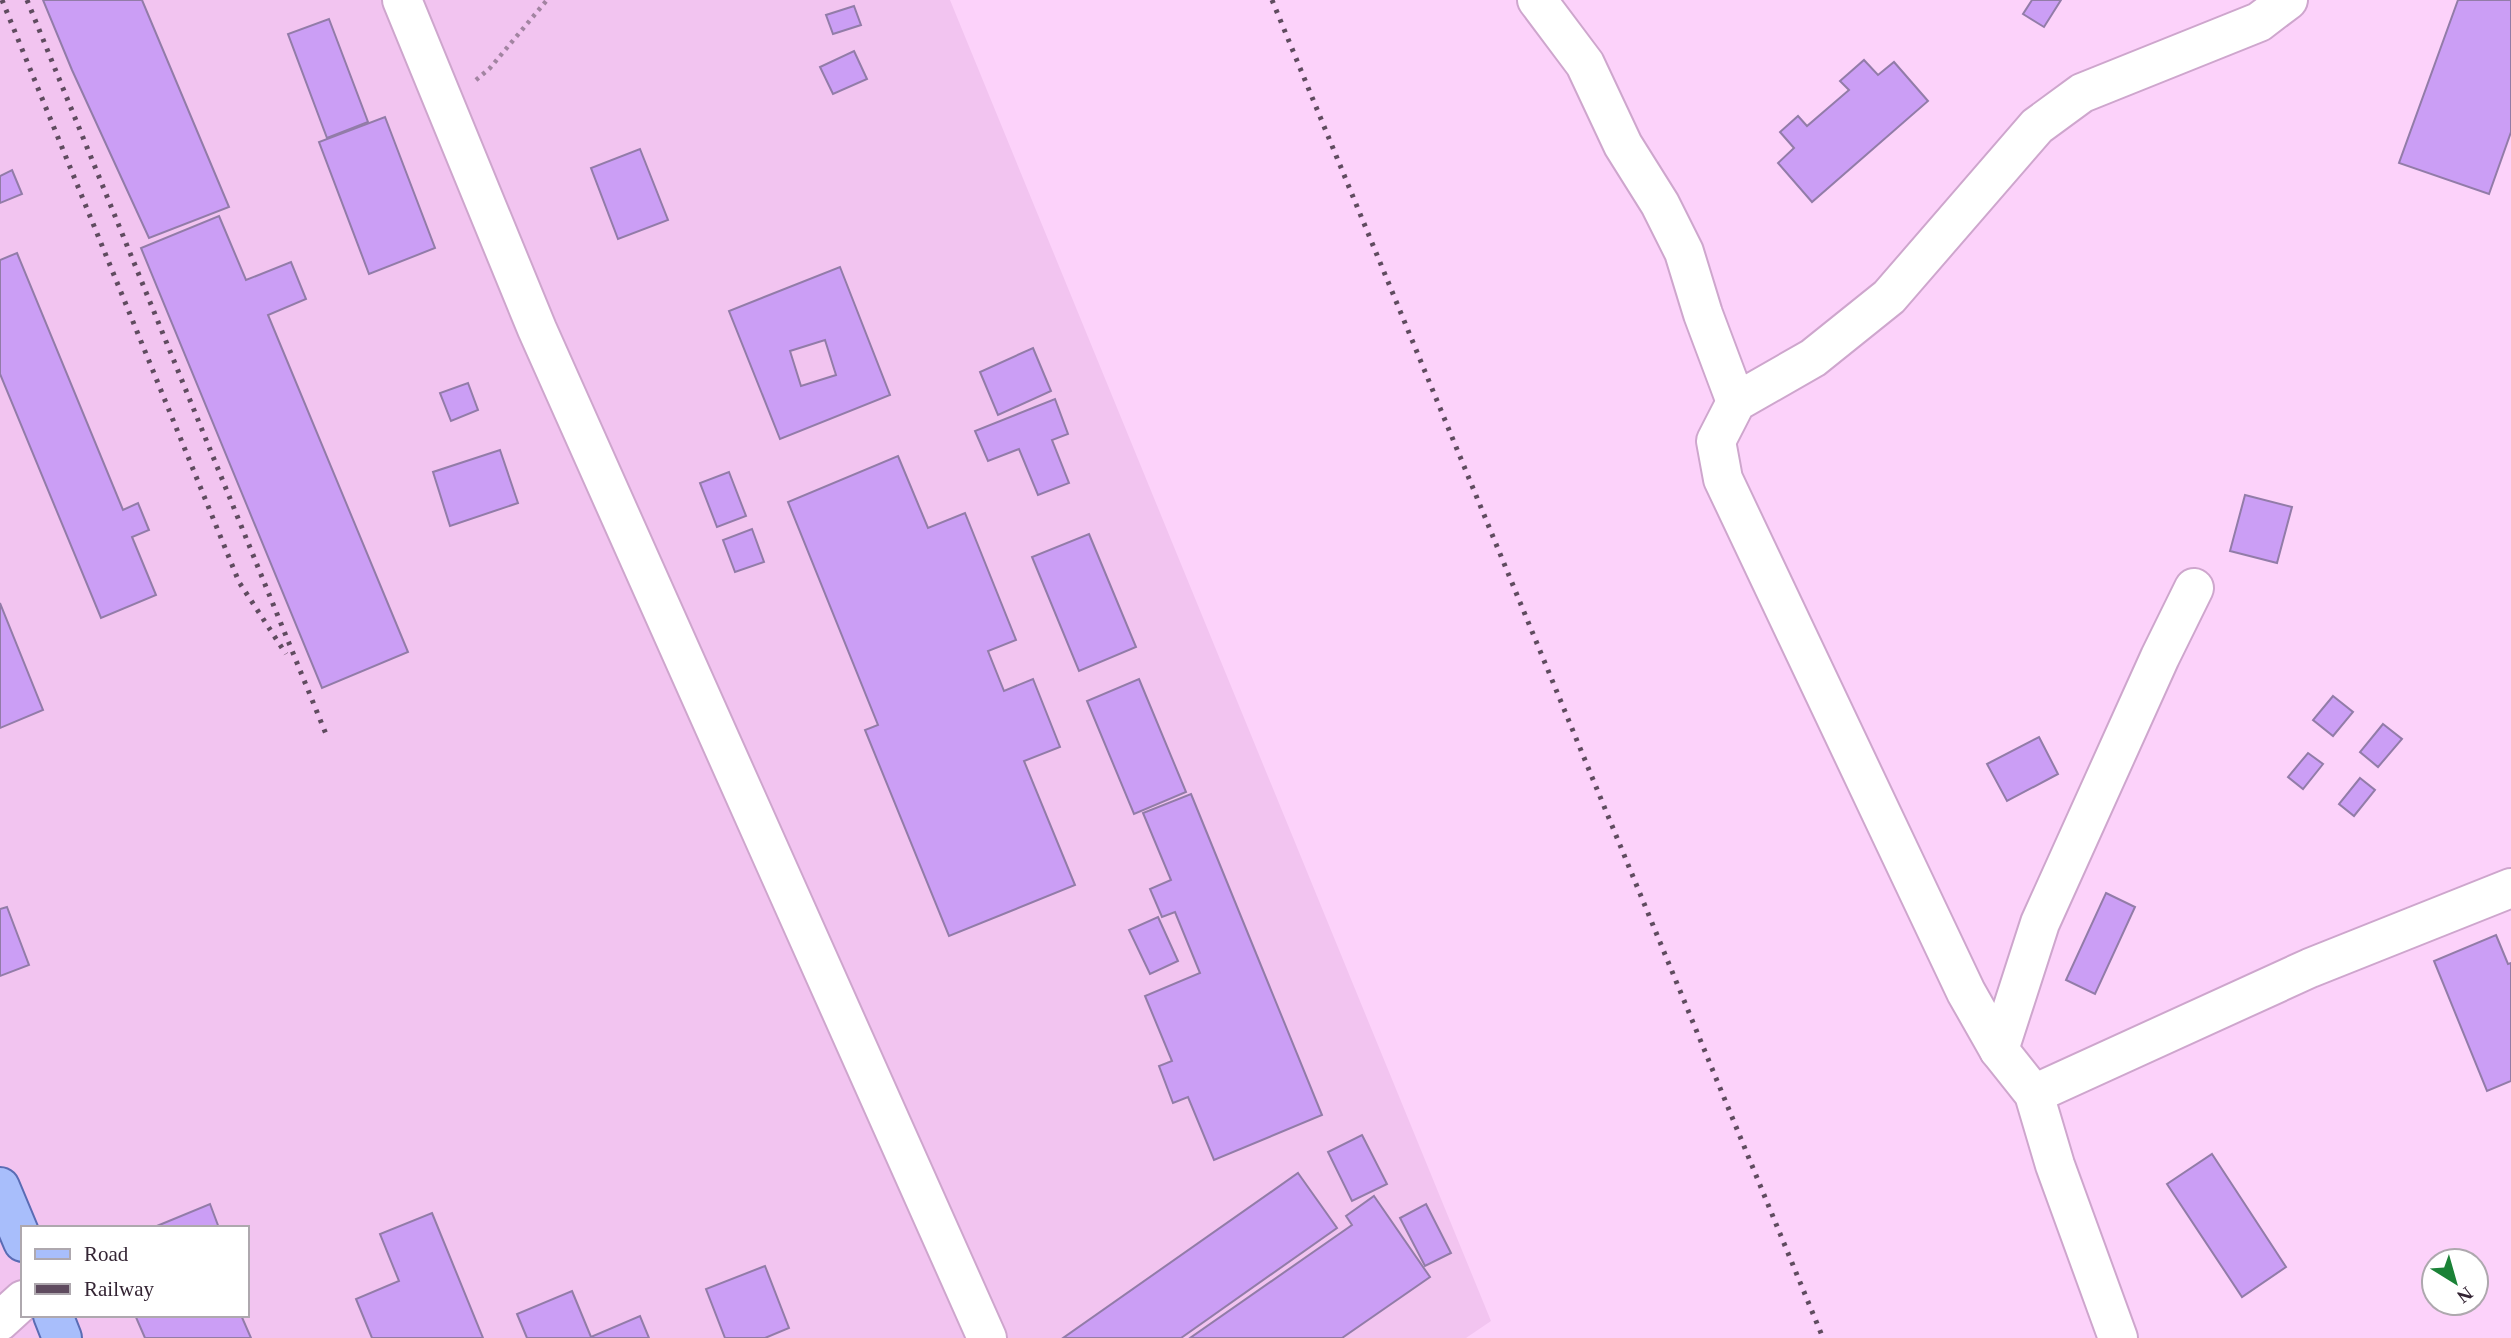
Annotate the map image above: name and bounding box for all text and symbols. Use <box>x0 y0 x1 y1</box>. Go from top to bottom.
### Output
legend <box>21 1226 248 1317</box>
text: Road <box>84 1242 129 1266</box>
north arrow <box>2420 1247 2490 1317</box>
text: Railway <box>84 1277 154 1301</box>
text: N <box>2453 1283 2477 1308</box>

